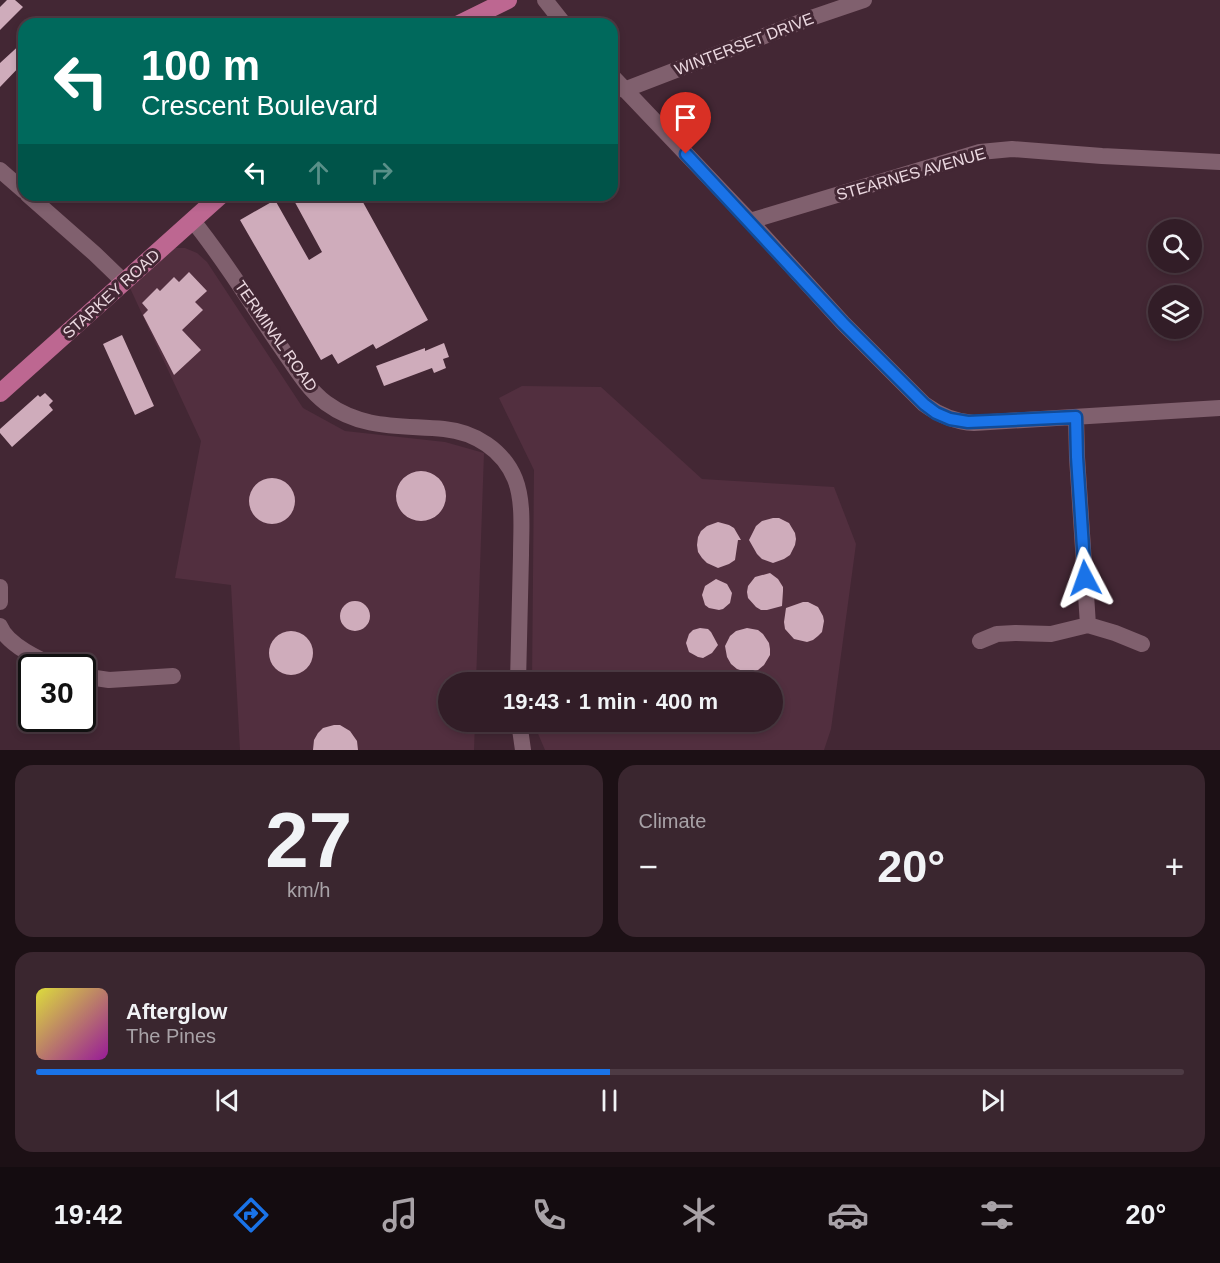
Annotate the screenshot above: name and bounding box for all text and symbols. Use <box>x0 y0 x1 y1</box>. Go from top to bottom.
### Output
street label: WINTERSET DRIVE <box>672 10 816 78</box>
icon: left <box>42 42 120 120</box>
text: 100 m <box>141 42 260 89</box>
text: Crescent Boulevard <box>141 91 378 121</box>
pin <box>660 92 711 154</box>
icon: arrive <box>669 101 702 134</box>
street label: STEARNES AVENUE <box>834 145 988 203</box>
icon: left <box>239 156 272 189</box>
icon: ahead <box>302 156 335 189</box>
icon: right <box>365 156 398 189</box>
map controls <box>1148 219 1202 339</box>
button: search <box>1148 219 1202 273</box>
street label: STARKEY ROAD <box>59 246 163 342</box>
street label: TERMINAL ROAD <box>231 277 321 395</box>
button: layers <box>1148 285 1202 339</box>
position arrow <box>1053 546 1117 610</box>
speed limit sign: 30 <box>18 654 96 732</box>
text: 19:43 · 1 min · 400 m <box>503 689 718 714</box>
text: 27 <box>265 796 352 884</box>
text: Climate <box>639 810 706 832</box>
text: 20° <box>877 841 945 892</box>
text: − <box>639 848 658 885</box>
text: + <box>1165 848 1184 885</box>
text: km/h <box>287 879 330 901</box>
text: Afterglow <box>126 999 227 1024</box>
text: The Pines <box>126 1025 216 1047</box>
icon: previous <box>211 1084 244 1117</box>
icon: pause <box>593 1084 626 1117</box>
icon: next <box>976 1084 1009 1117</box>
icon: directions <box>230 1194 272 1236</box>
icon: music <box>379 1194 421 1236</box>
icon: phone <box>528 1194 570 1236</box>
icon: climate <box>678 1194 720 1236</box>
icon: car <box>827 1194 869 1236</box>
icon: filters <box>976 1194 1018 1236</box>
text: 19:42 <box>54 1200 123 1230</box>
text: 20° <box>1125 1200 1166 1230</box>

